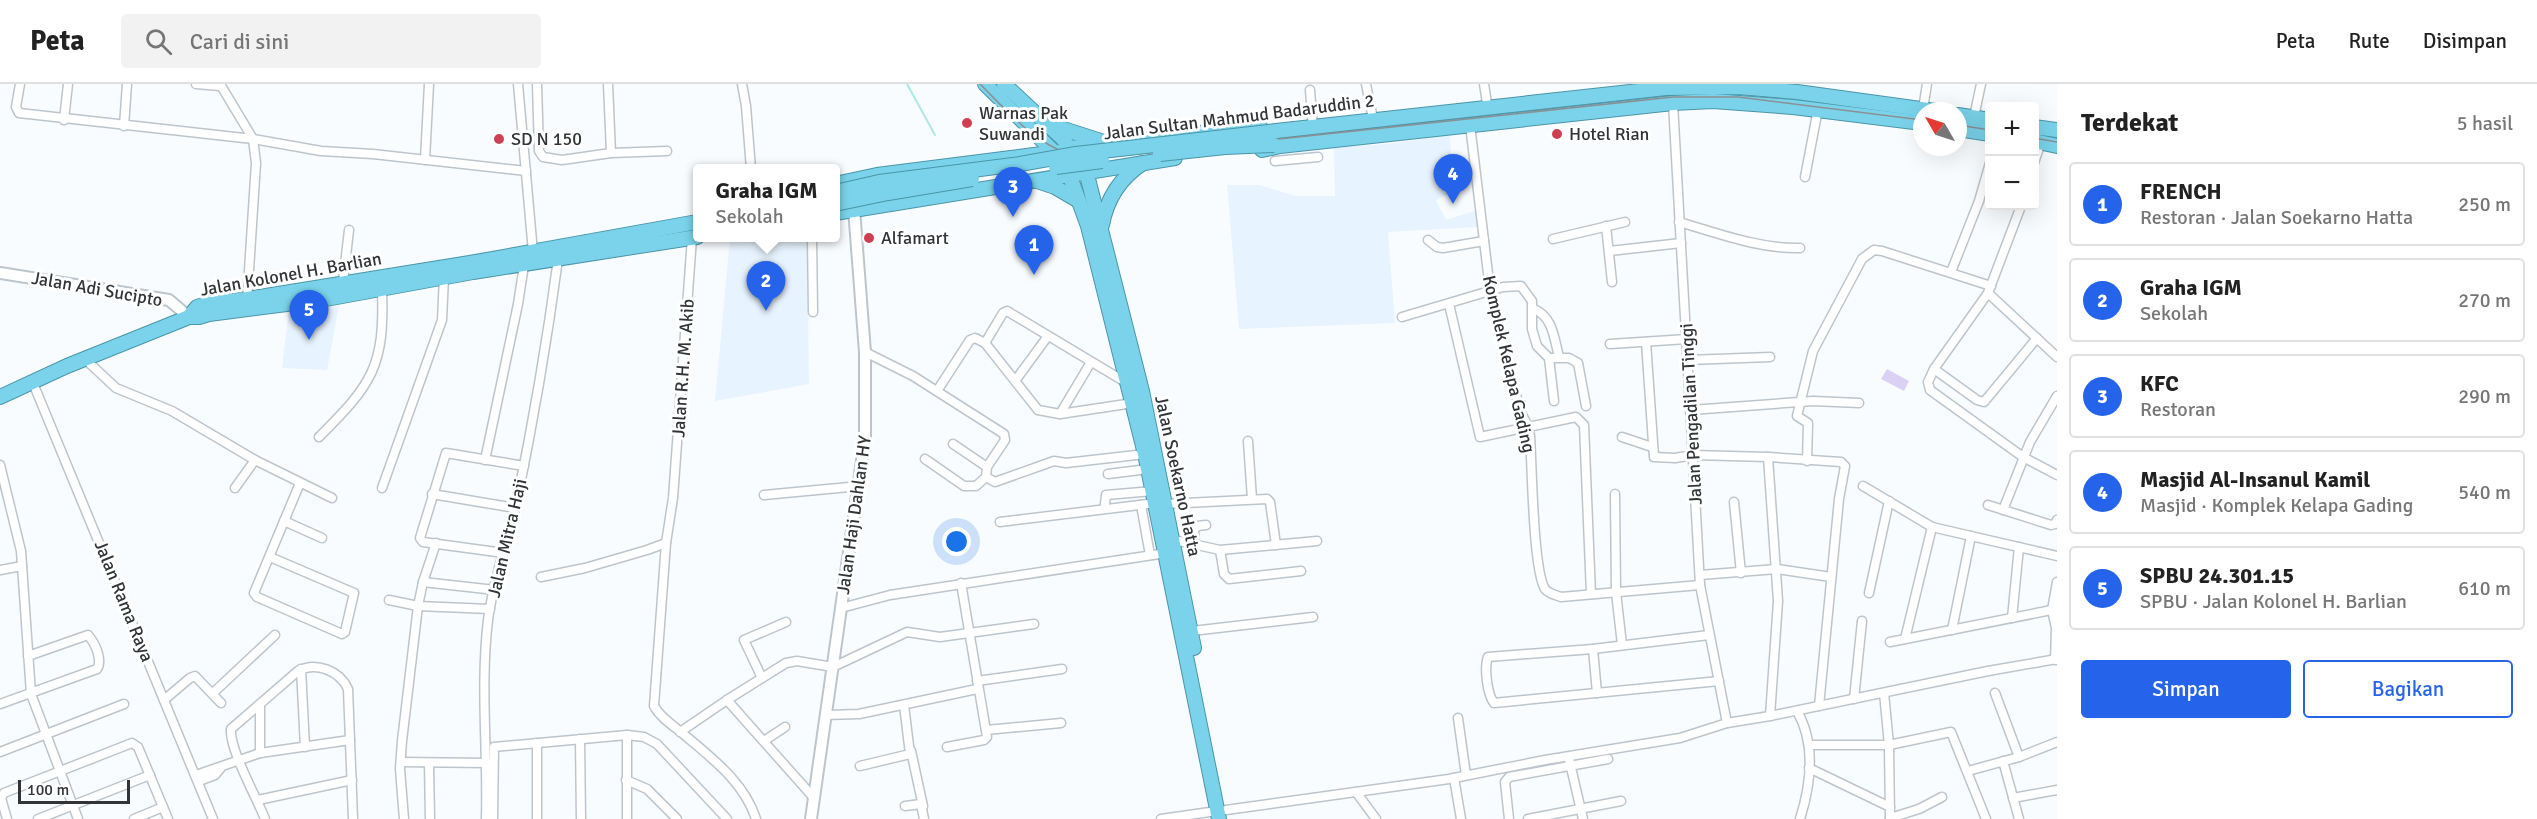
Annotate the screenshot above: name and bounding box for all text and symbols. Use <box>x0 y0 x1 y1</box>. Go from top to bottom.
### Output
search box <box>121 14 541 68</box>
text: Peta <box>30 24 85 58</box>
icon: search <box>142 25 175 58</box>
text: Cari di sini <box>190 28 289 55</box>
text: Peta <box>2276 28 2316 54</box>
text: Rute <box>2349 28 2390 54</box>
text: Disimpan <box>2423 28 2507 54</box>
street label: Jalan Sultan Mahmud Badaruddin 2 <box>1102 89 1376 145</box>
place label: Warnas Pak Suwandi <box>979 102 1068 145</box>
north arrow <box>1913 102 1967 156</box>
map controls <box>1985 102 2039 210</box>
button: + <box>1985 102 2039 156</box>
text: Terdekat <box>2081 107 2178 139</box>
text: 5 hasil <box>2457 111 2513 136</box>
marker: Warnas Pak Suwandi <box>960 116 974 130</box>
place label: Hotel Rian <box>1569 123 1649 145</box>
marker: Hotel Rian <box>1550 127 1564 141</box>
place label: SD N 150 <box>511 128 582 150</box>
marker: SD N 150 <box>492 132 506 146</box>
pin: 4 <box>1434 154 1472 204</box>
button: − <box>1985 156 2039 210</box>
popup <box>693 164 840 242</box>
pin: 3 <box>994 168 1032 217</box>
text: Graha IGM <box>716 177 817 204</box>
text: FRENCH <box>2140 178 2222 205</box>
text: 1 <box>2097 192 2108 217</box>
text: 250 m <box>2458 192 2511 217</box>
text: Sekolah <box>716 204 784 229</box>
text: Restoran · Jalan Soekarno Hatta <box>2140 205 2413 230</box>
pin: 1 <box>1014 226 1054 275</box>
place label: Alfamart <box>881 227 949 249</box>
marker: Alfamart <box>862 231 876 245</box>
street label: Jalan Kolonel H. Barlian <box>199 247 383 301</box>
pin: 2 <box>746 262 786 311</box>
street label: Jalan Adi Sucipto <box>30 267 164 311</box>
street label: Komplek Kelapa Gading <box>1478 273 1540 455</box>
text: Graha IGM <box>2140 274 2242 301</box>
text: 2 <box>2097 288 2108 313</box>
text: 270 m <box>2458 288 2511 313</box>
pin: 5 <box>290 290 328 340</box>
street label: Jalan R.H. M. Akib <box>667 298 699 438</box>
text: Sekolah <box>2140 301 2208 326</box>
street label: Jalan Pengadilan Tinggi <box>1675 323 1707 505</box>
text: KFC <box>2140 370 2179 397</box>
text: 3 <box>2097 384 2108 409</box>
text: 290 m <box>2458 384 2511 409</box>
street label: Jalan Soekarno Hatta <box>1150 393 1206 559</box>
text: Restoran <box>2140 397 2216 422</box>
street label: Jalan Haji Dahlan HY <box>832 434 876 596</box>
text: Masjid Al-Insanul Kamil <box>2140 466 2370 493</box>
street label: Jalan Mitra Haji <box>483 476 531 600</box>
text: 4 <box>2097 480 2108 505</box>
text: 540 m <box>2458 480 2511 505</box>
text: Masjid · Komplek Kelapa Gading <box>2140 493 2413 518</box>
your location <box>942 527 971 556</box>
street label: Jalan Rama Raya <box>90 537 158 665</box>
text: SPBU 24.301.15 <box>2140 562 2294 589</box>
text: 5 <box>2097 576 2108 601</box>
text: 610 m <box>2458 576 2511 601</box>
text: SPBU · Jalan Kolonel H. Barlian <box>2140 589 2407 614</box>
button: Simpan <box>2081 660 2291 718</box>
button: Bagikan <box>2303 660 2513 718</box>
scale bar <box>18 777 130 804</box>
text: 100 m <box>27 780 69 800</box>

